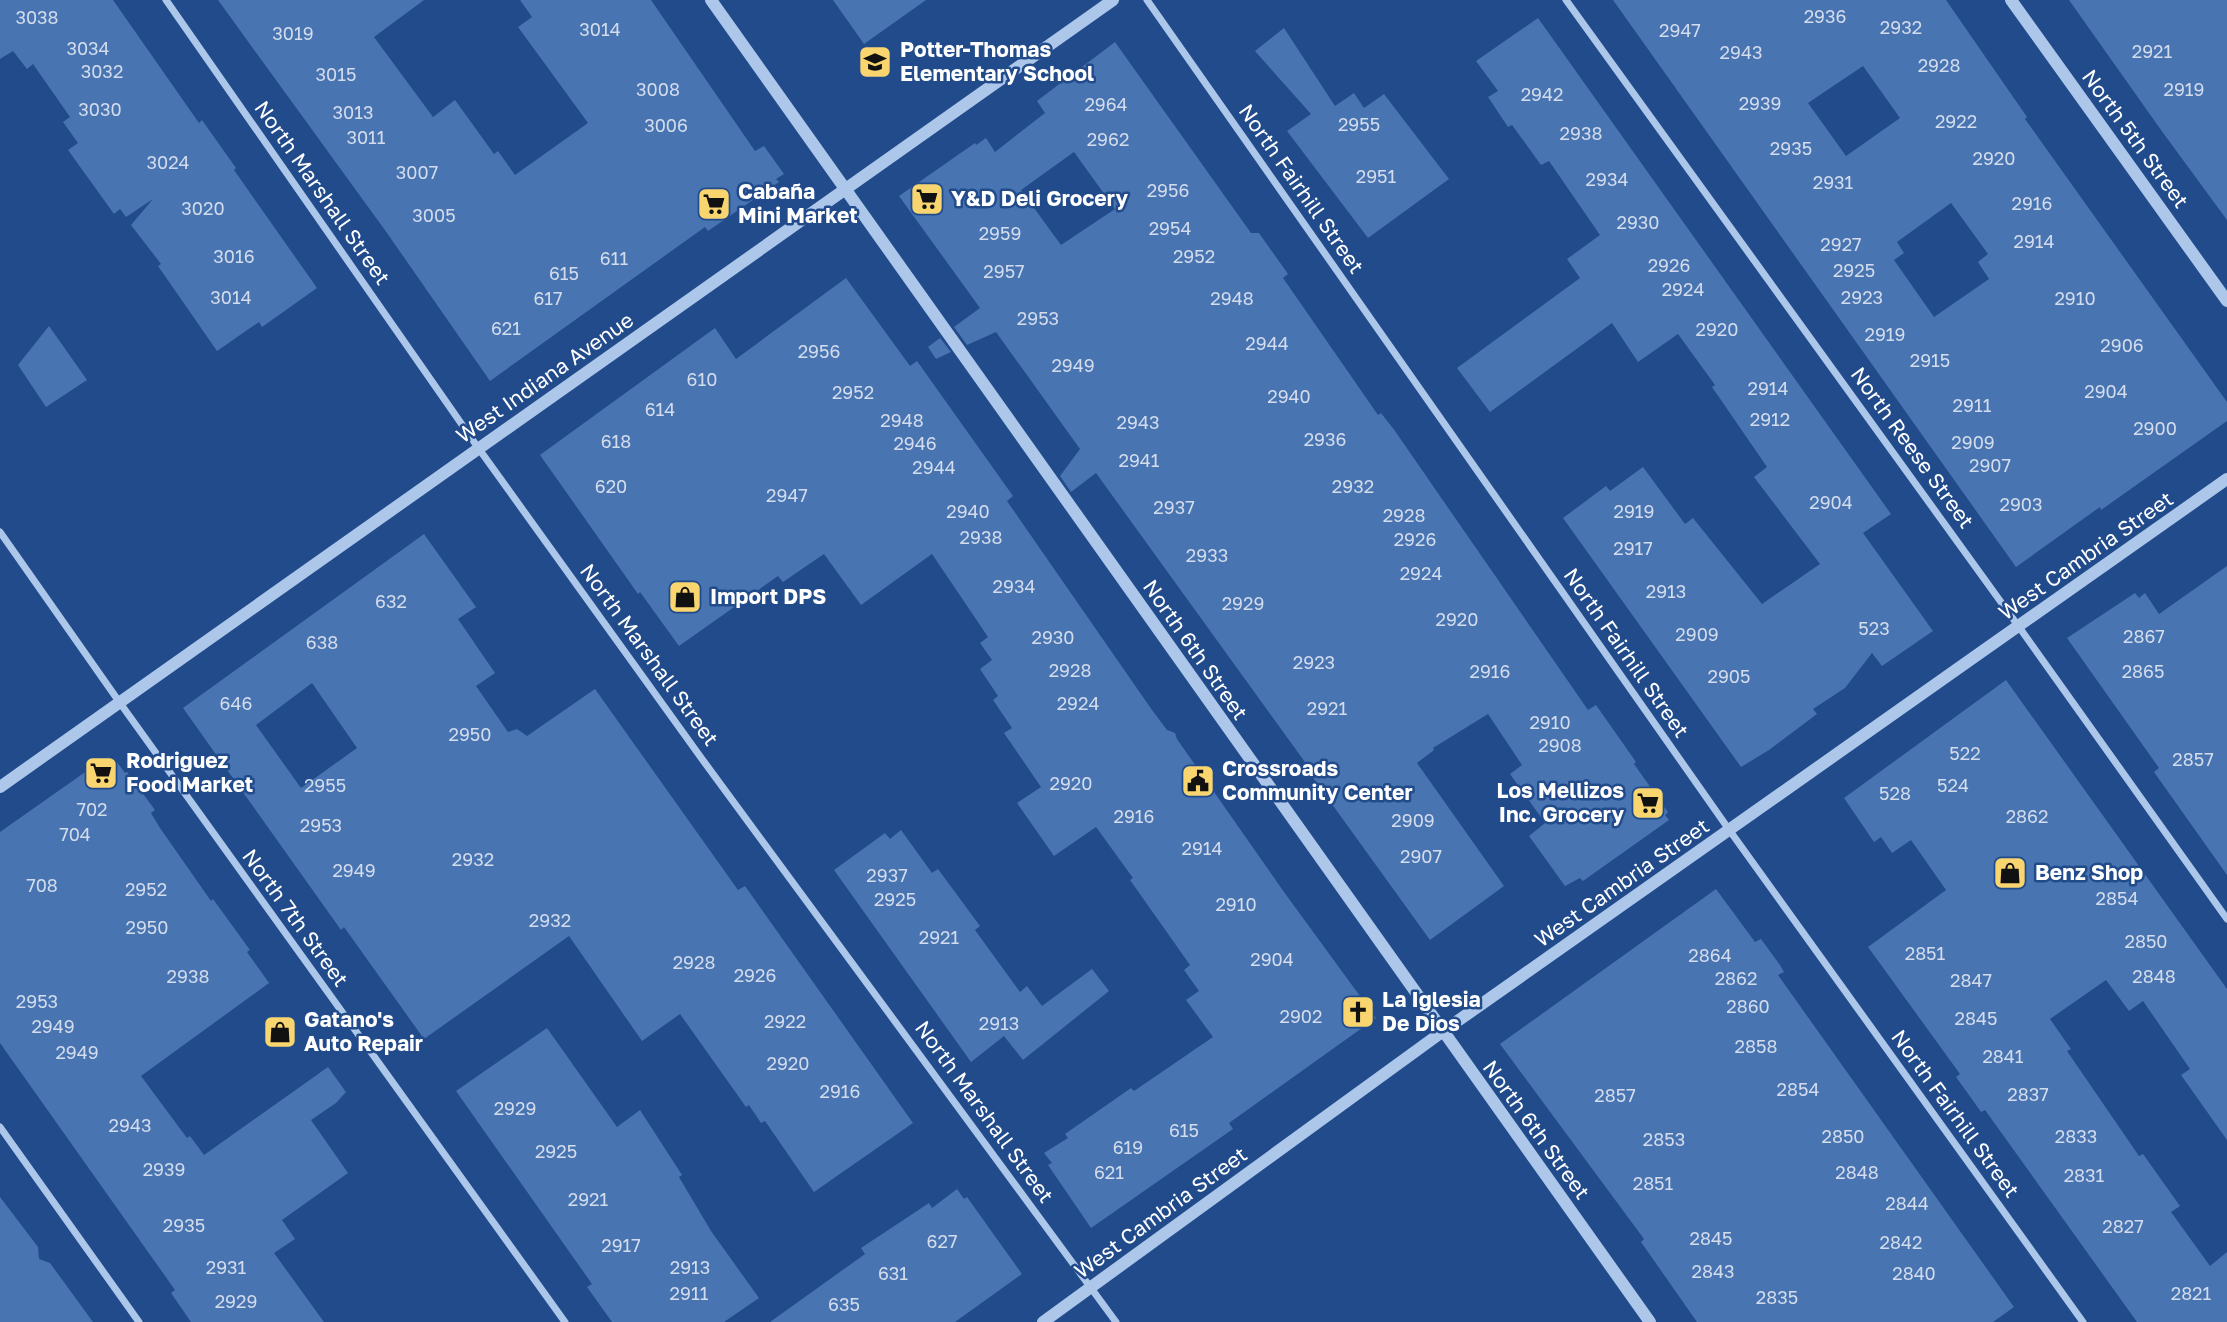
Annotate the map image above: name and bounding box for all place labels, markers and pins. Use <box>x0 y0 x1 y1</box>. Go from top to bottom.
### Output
place label: Potter-Thomas Elementary School <box>900 36 1094 86</box>
school or university icon: Potter-Thomas Elementary School <box>856 43 894 81</box>
place label: Cabaña Mini Market <box>738 178 858 228</box>
supermarket icon: Y&D Deli Grocery <box>908 180 946 218</box>
supermarket icon: Cabaña Mini Market <box>695 185 733 223</box>
place label: Y&D Deli Grocery <box>951 185 1128 211</box>
shop icon: Import DPS <box>666 578 704 616</box>
place label: Import DPS <box>710 583 826 609</box>
place label: Rodriguez Food Market <box>126 747 253 797</box>
supermarket icon: Rodriguez Food Market <box>82 754 120 792</box>
place label: Crossroads Community Center <box>1222 755 1413 805</box>
public building icon: Crossroads Community Center <box>1179 762 1217 800</box>
place label: Los Mellizos Inc. Grocery <box>1497 777 1624 827</box>
supermarket icon: Los Mellizos Inc. Grocery <box>1629 784 1667 822</box>
shop icon: Benz Shop <box>1991 854 2029 892</box>
place label: Benz Shop <box>2035 859 2143 885</box>
place label: La Iglesia De Dios <box>1382 986 1481 1036</box>
church icon: La Iglesia De Dios <box>1339 993 1377 1031</box>
place label: Gatano's Auto Repair <box>304 1006 423 1056</box>
shop icon: Gatano's Auto Repair <box>261 1013 299 1051</box>

